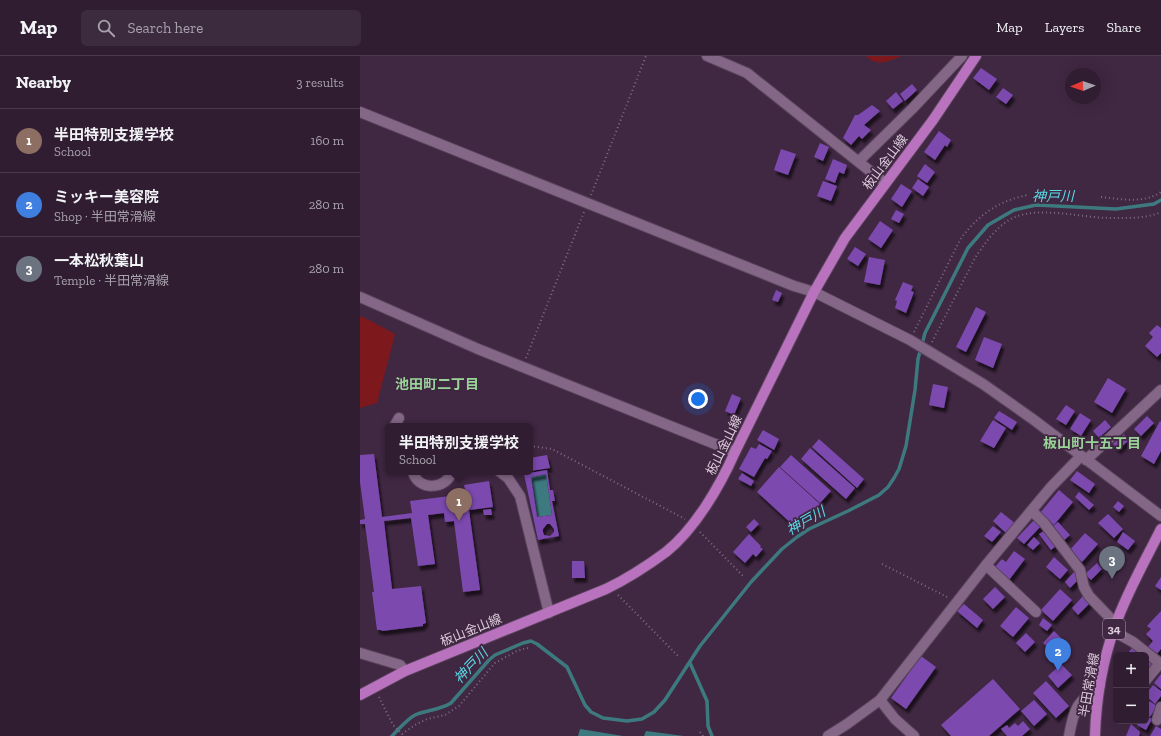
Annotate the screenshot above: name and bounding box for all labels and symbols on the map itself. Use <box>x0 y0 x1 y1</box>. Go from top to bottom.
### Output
north arrow <box>1065 68 1101 104</box>
street label: 板山金山線 <box>859 132 911 192</box>
water label: 神戸川 <box>1032 188 1076 205</box>
district label: 池田町二丁目 <box>395 376 479 393</box>
your location <box>688 389 708 409</box>
street label: 板山金山線 <box>703 412 745 478</box>
district label: 板山町十五丁目 <box>1043 435 1141 452</box>
pin: 1 <box>446 488 472 521</box>
water label: 神戸川 <box>784 502 830 539</box>
pin: 3 <box>1099 546 1125 579</box>
street label: 板山金山線 <box>438 611 504 649</box>
road number: 34 <box>1103 619 1125 639</box>
pin: 2 <box>1045 638 1071 671</box>
water label: 神戸川 <box>450 644 493 687</box>
street label: 半田常滑線 <box>1076 652 1102 718</box>

